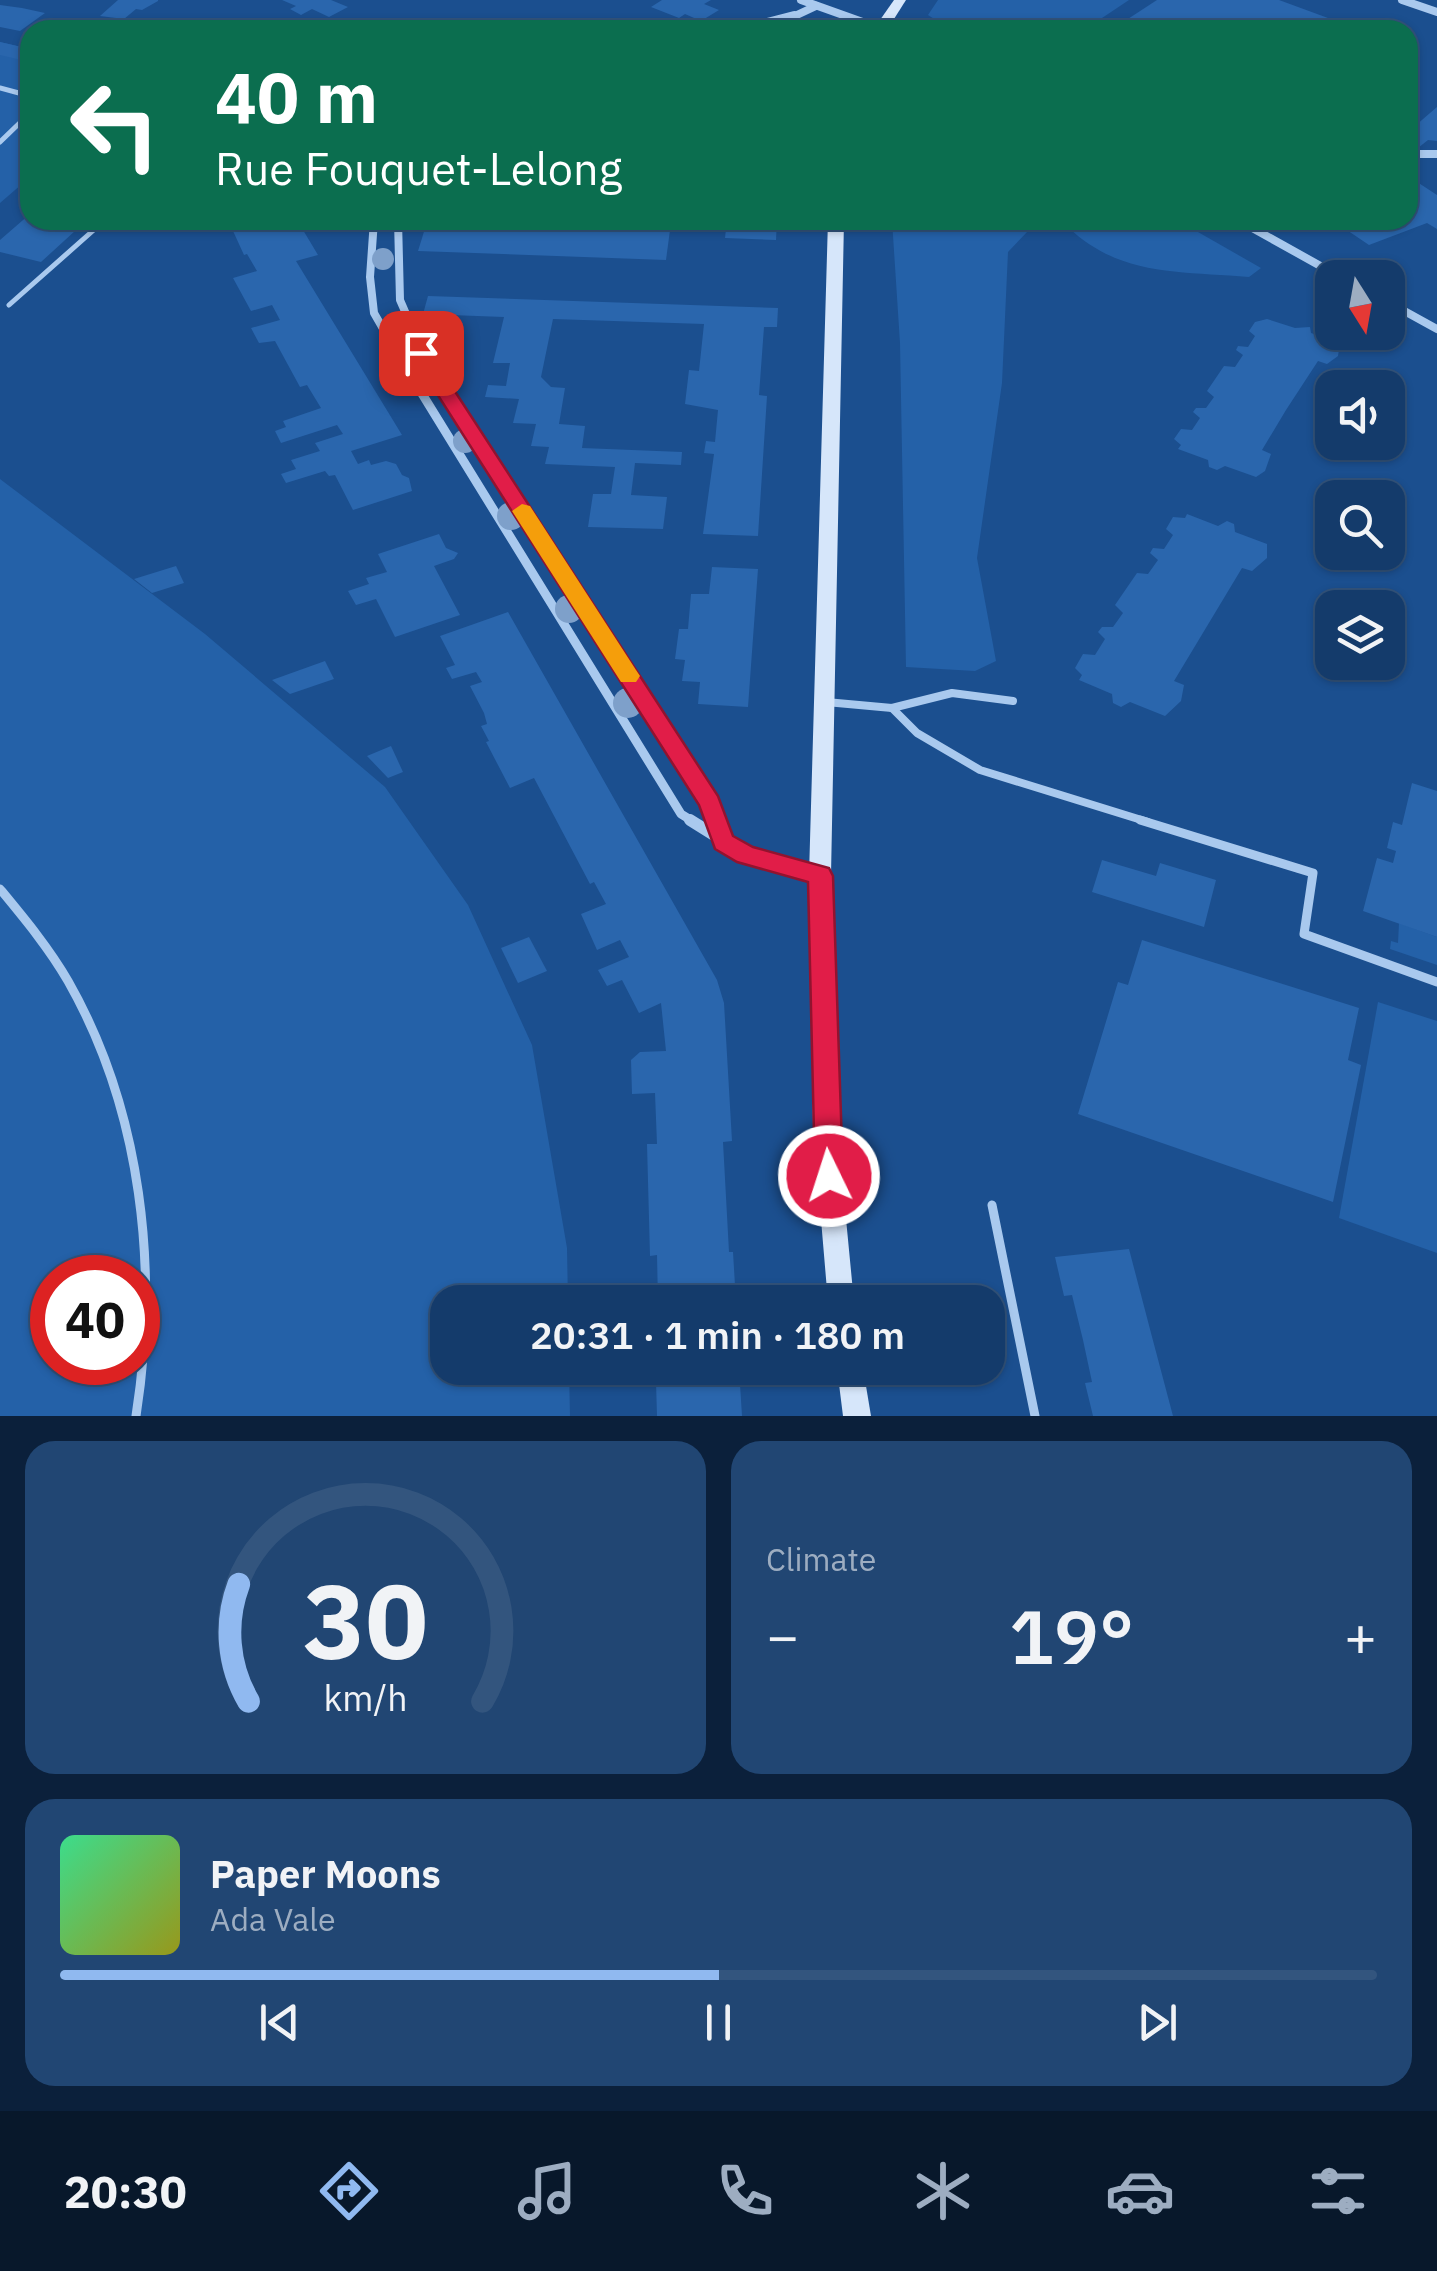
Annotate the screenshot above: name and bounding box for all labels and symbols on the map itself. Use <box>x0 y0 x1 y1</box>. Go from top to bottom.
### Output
north arrow <box>1315 260 1405 350</box>
pin <box>379 311 464 396</box>
position arrow <box>777 1124 881 1228</box>
speed limit sign: 40 <box>30 1255 160 1385</box>

